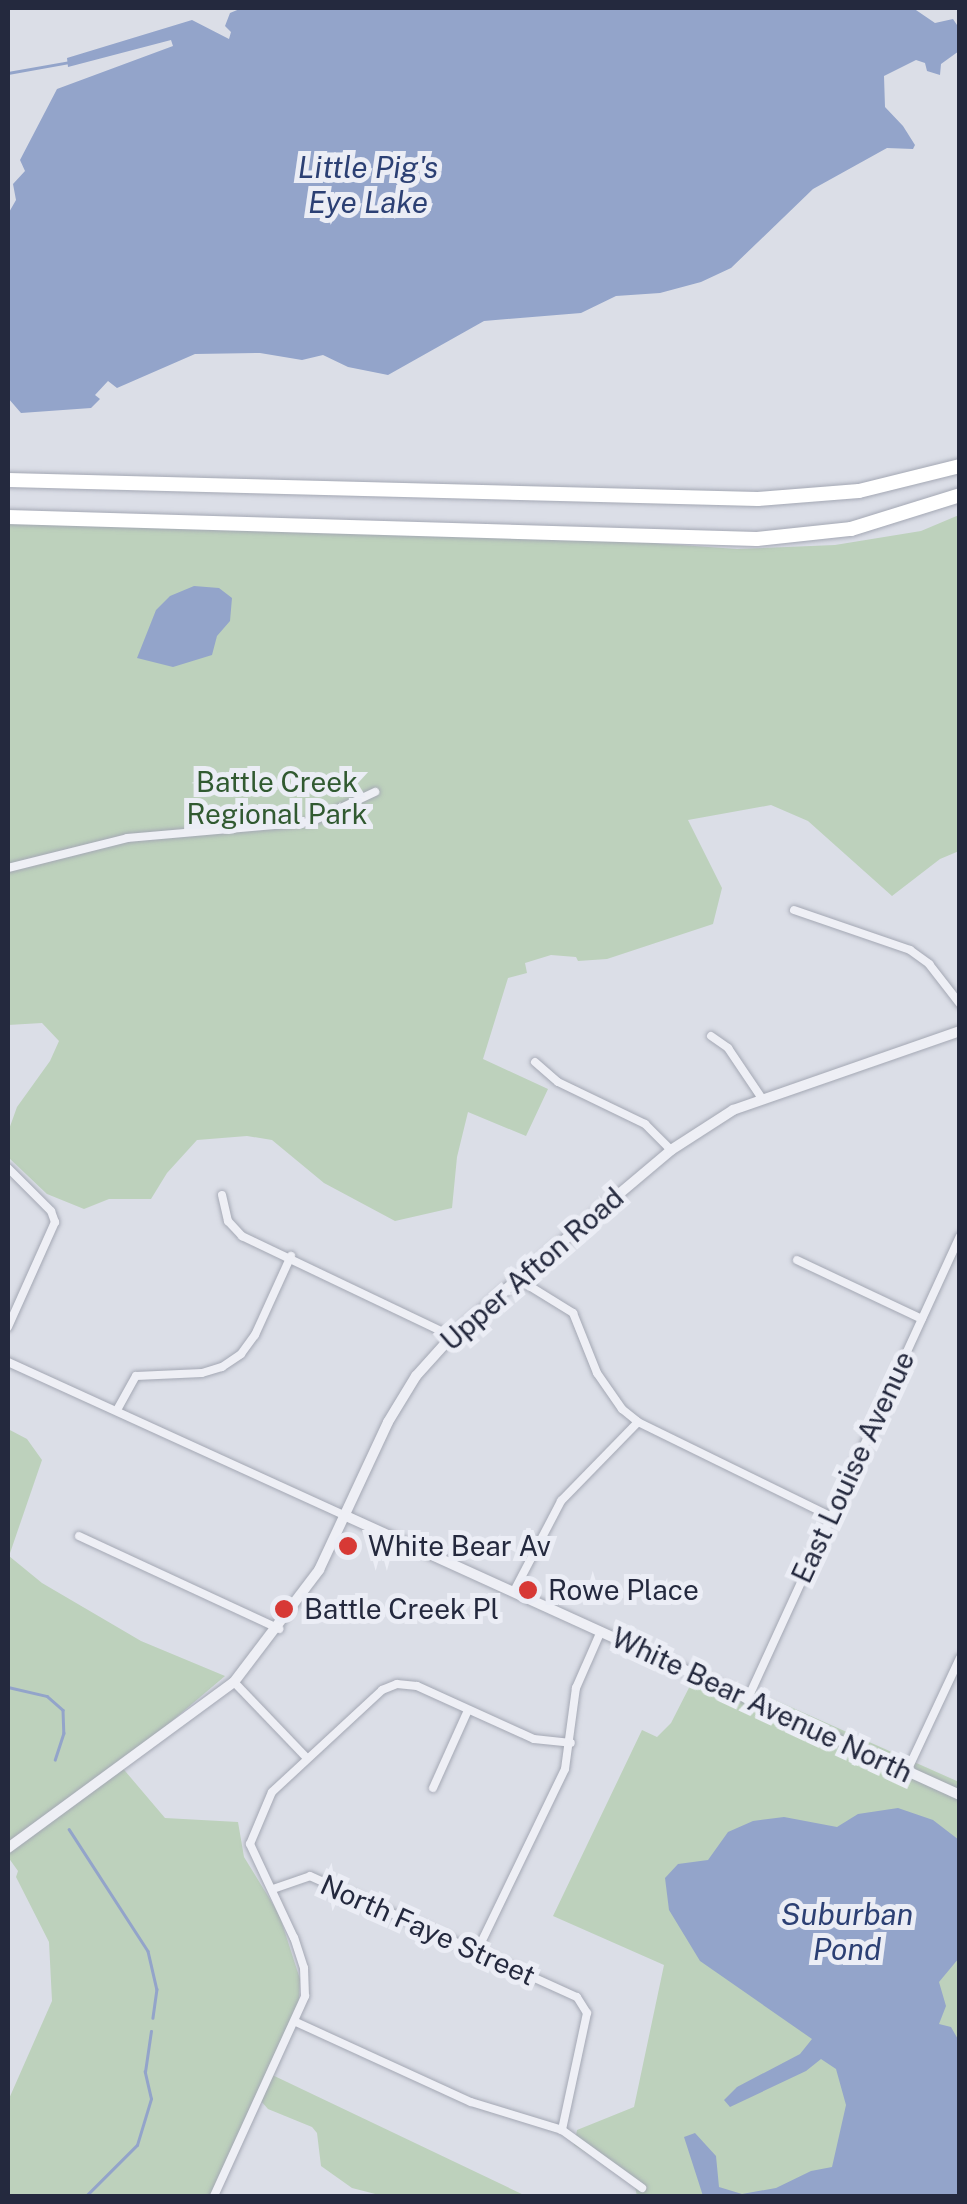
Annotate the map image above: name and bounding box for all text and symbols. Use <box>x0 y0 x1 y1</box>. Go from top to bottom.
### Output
water label: Little Pig's Eye Lake <box>298 149 438 220</box>
park label: Battle Creek Regional Park <box>186 765 368 831</box>
street label: Upper Afton Road <box>434 1181 630 1357</box>
street label: East Louise Avenue <box>785 1346 921 1588</box>
place label: White Bear Av <box>368 1529 551 1563</box>
marker: White Bear Av <box>337 1535 359 1557</box>
place label: Rowe Place <box>548 1573 699 1607</box>
marker: Rowe Place <box>517 1579 539 1601</box>
place label: Battle Creek Pl <box>304 1592 499 1626</box>
marker: Battle Creek Pl <box>273 1598 295 1620</box>
street label: White Bear Avenue North <box>606 1620 918 1790</box>
street label: North Faye Street <box>315 1868 541 1992</box>
water label: Suburban Pond <box>781 1896 913 1966</box>

